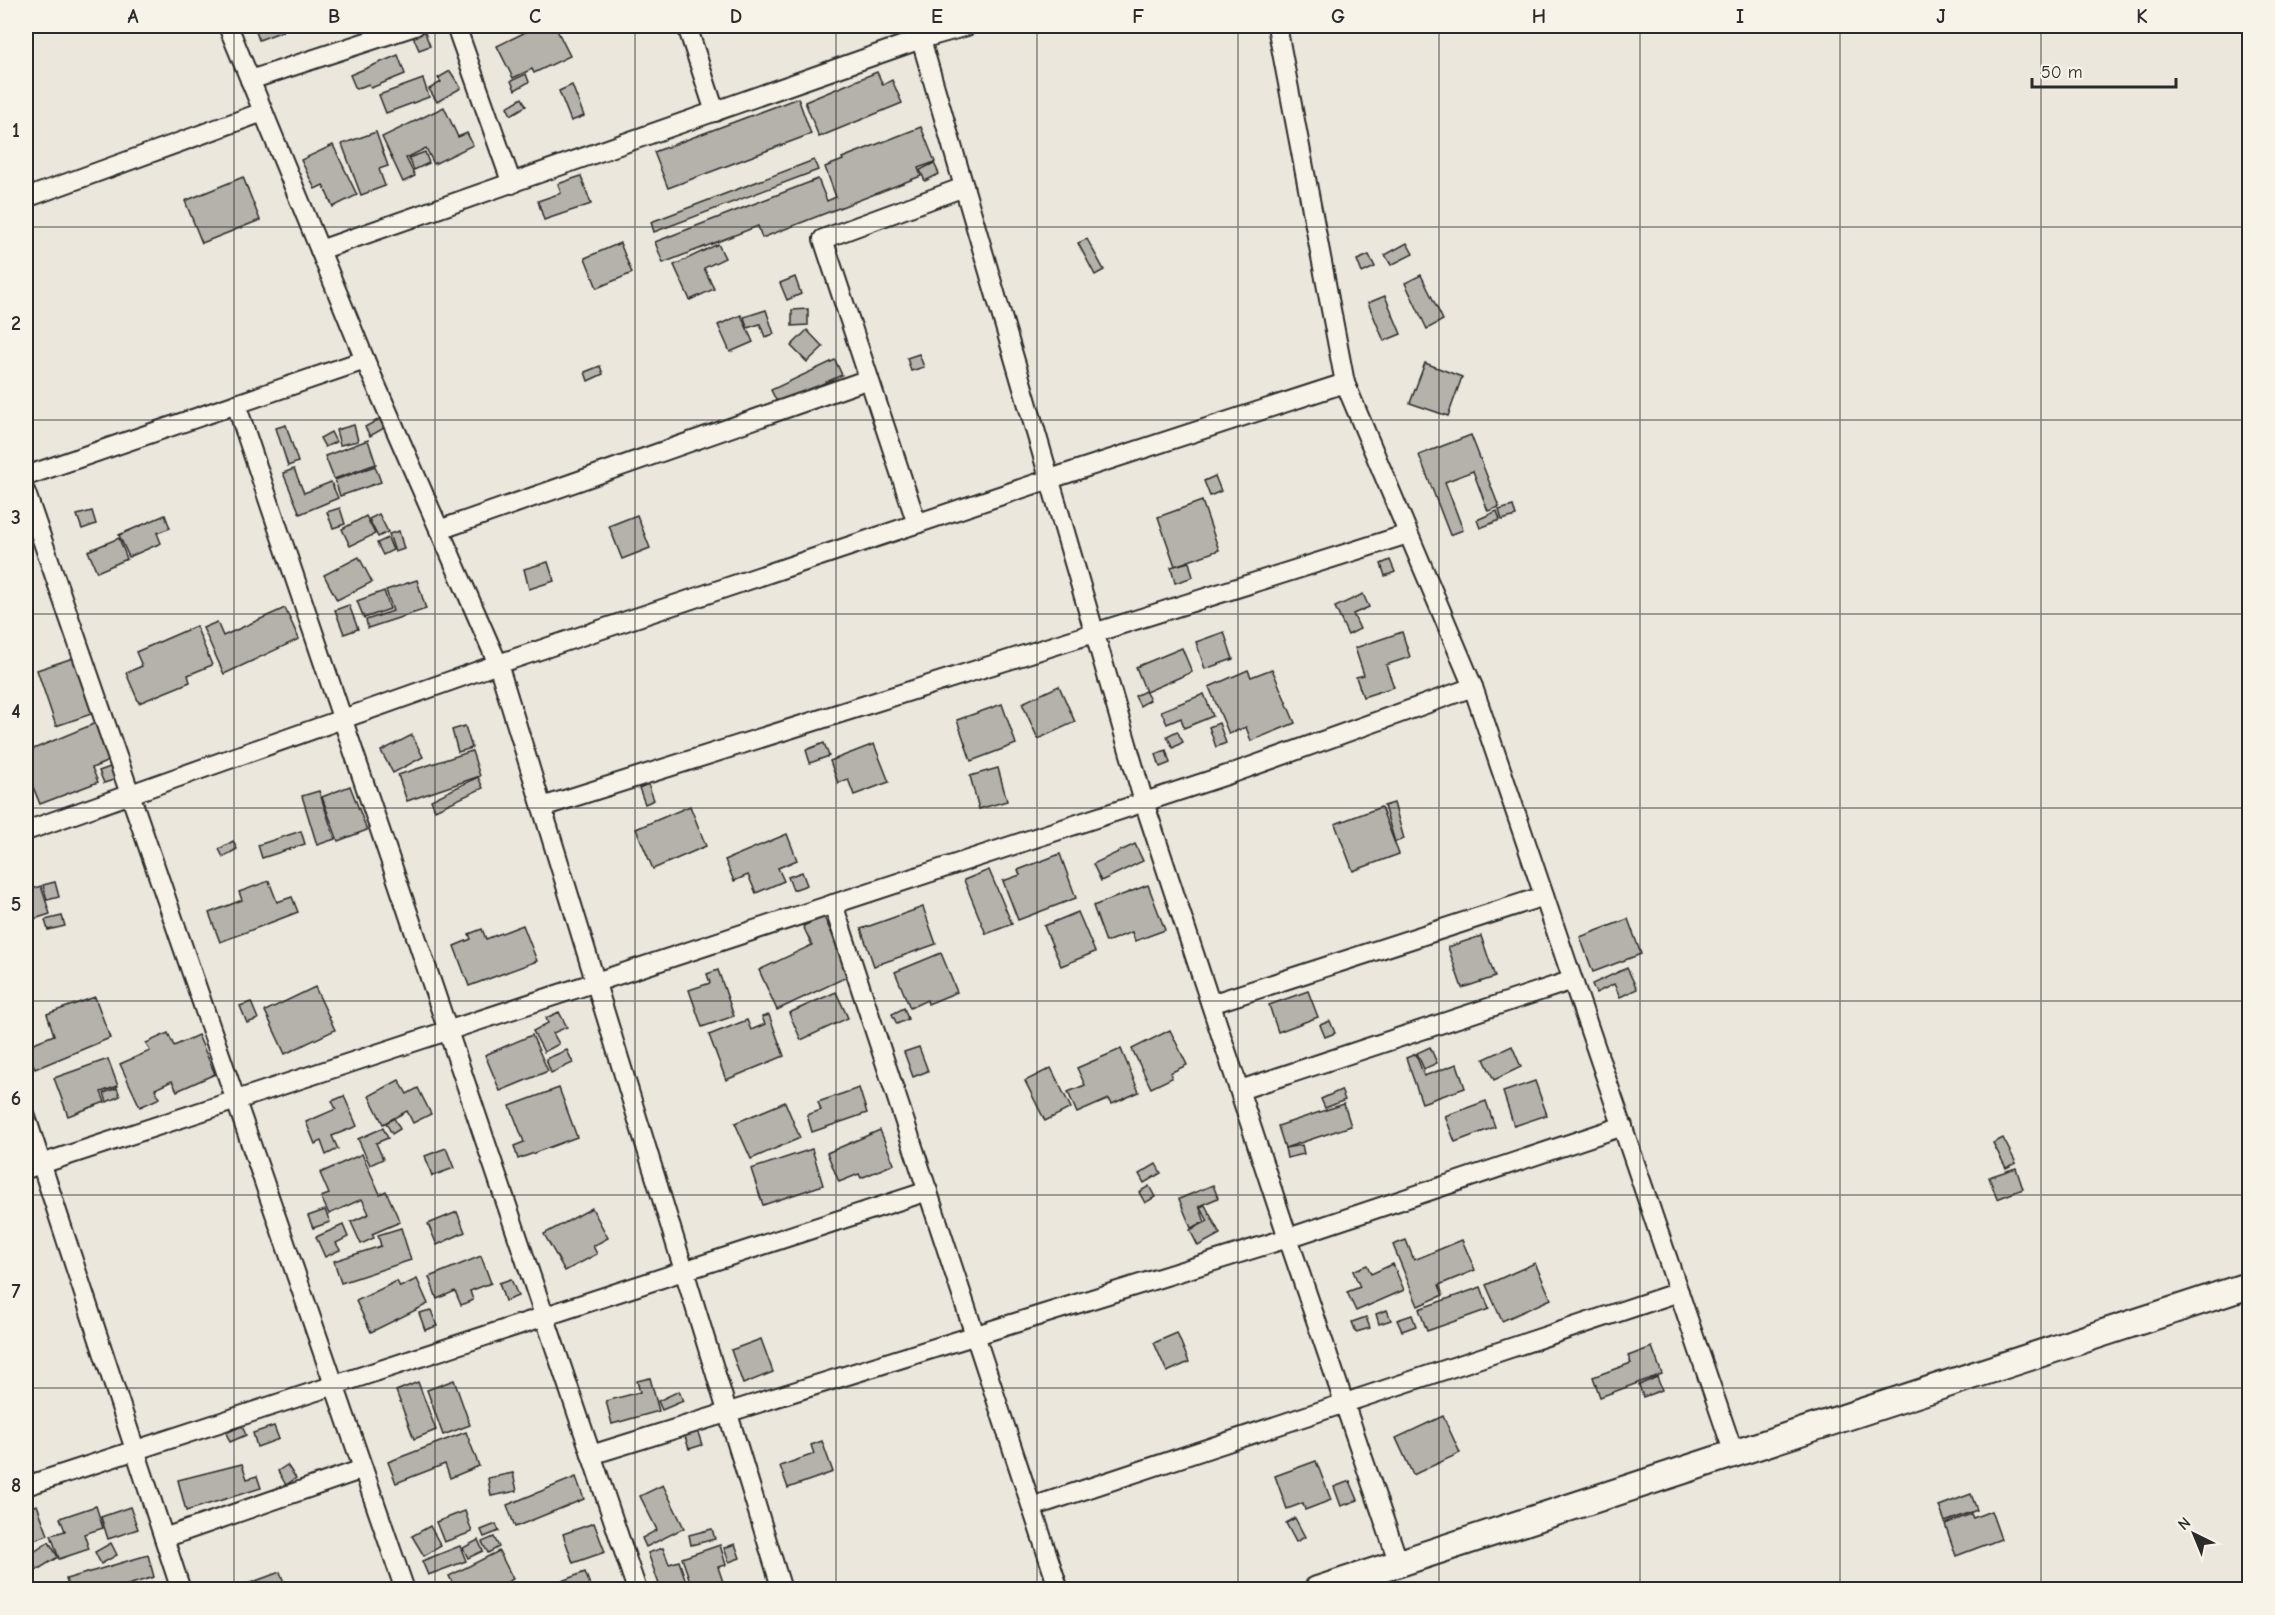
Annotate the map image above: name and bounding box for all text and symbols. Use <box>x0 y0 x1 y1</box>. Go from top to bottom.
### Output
text: A <box>127 5 139 28</box>
text: B <box>328 5 340 28</box>
text: C <box>529 5 541 28</box>
text: D <box>730 5 742 28</box>
text: E <box>931 5 943 28</box>
text: F <box>1132 5 1144 28</box>
text: G <box>1331 5 1345 28</box>
text: H <box>1532 5 1546 28</box>
text: I <box>1736 5 1744 28</box>
text: J <box>1936 5 1946 28</box>
text: K <box>2136 5 2148 28</box>
scale bar <box>2032 51 2176 89</box>
text: 50 m <box>2041 62 2083 83</box>
text: 1 <box>12 119 20 142</box>
text: 2 <box>11 312 21 335</box>
text: 3 <box>11 506 21 529</box>
text: 4 <box>11 700 21 723</box>
text: 5 <box>11 893 21 916</box>
text: 6 <box>11 1087 21 1110</box>
text: 7 <box>12 1280 21 1303</box>
text: 8 <box>11 1474 21 1497</box>
north arrow <box>2164 1504 2224 1564</box>
text: N <box>2174 1514 2194 1534</box>

